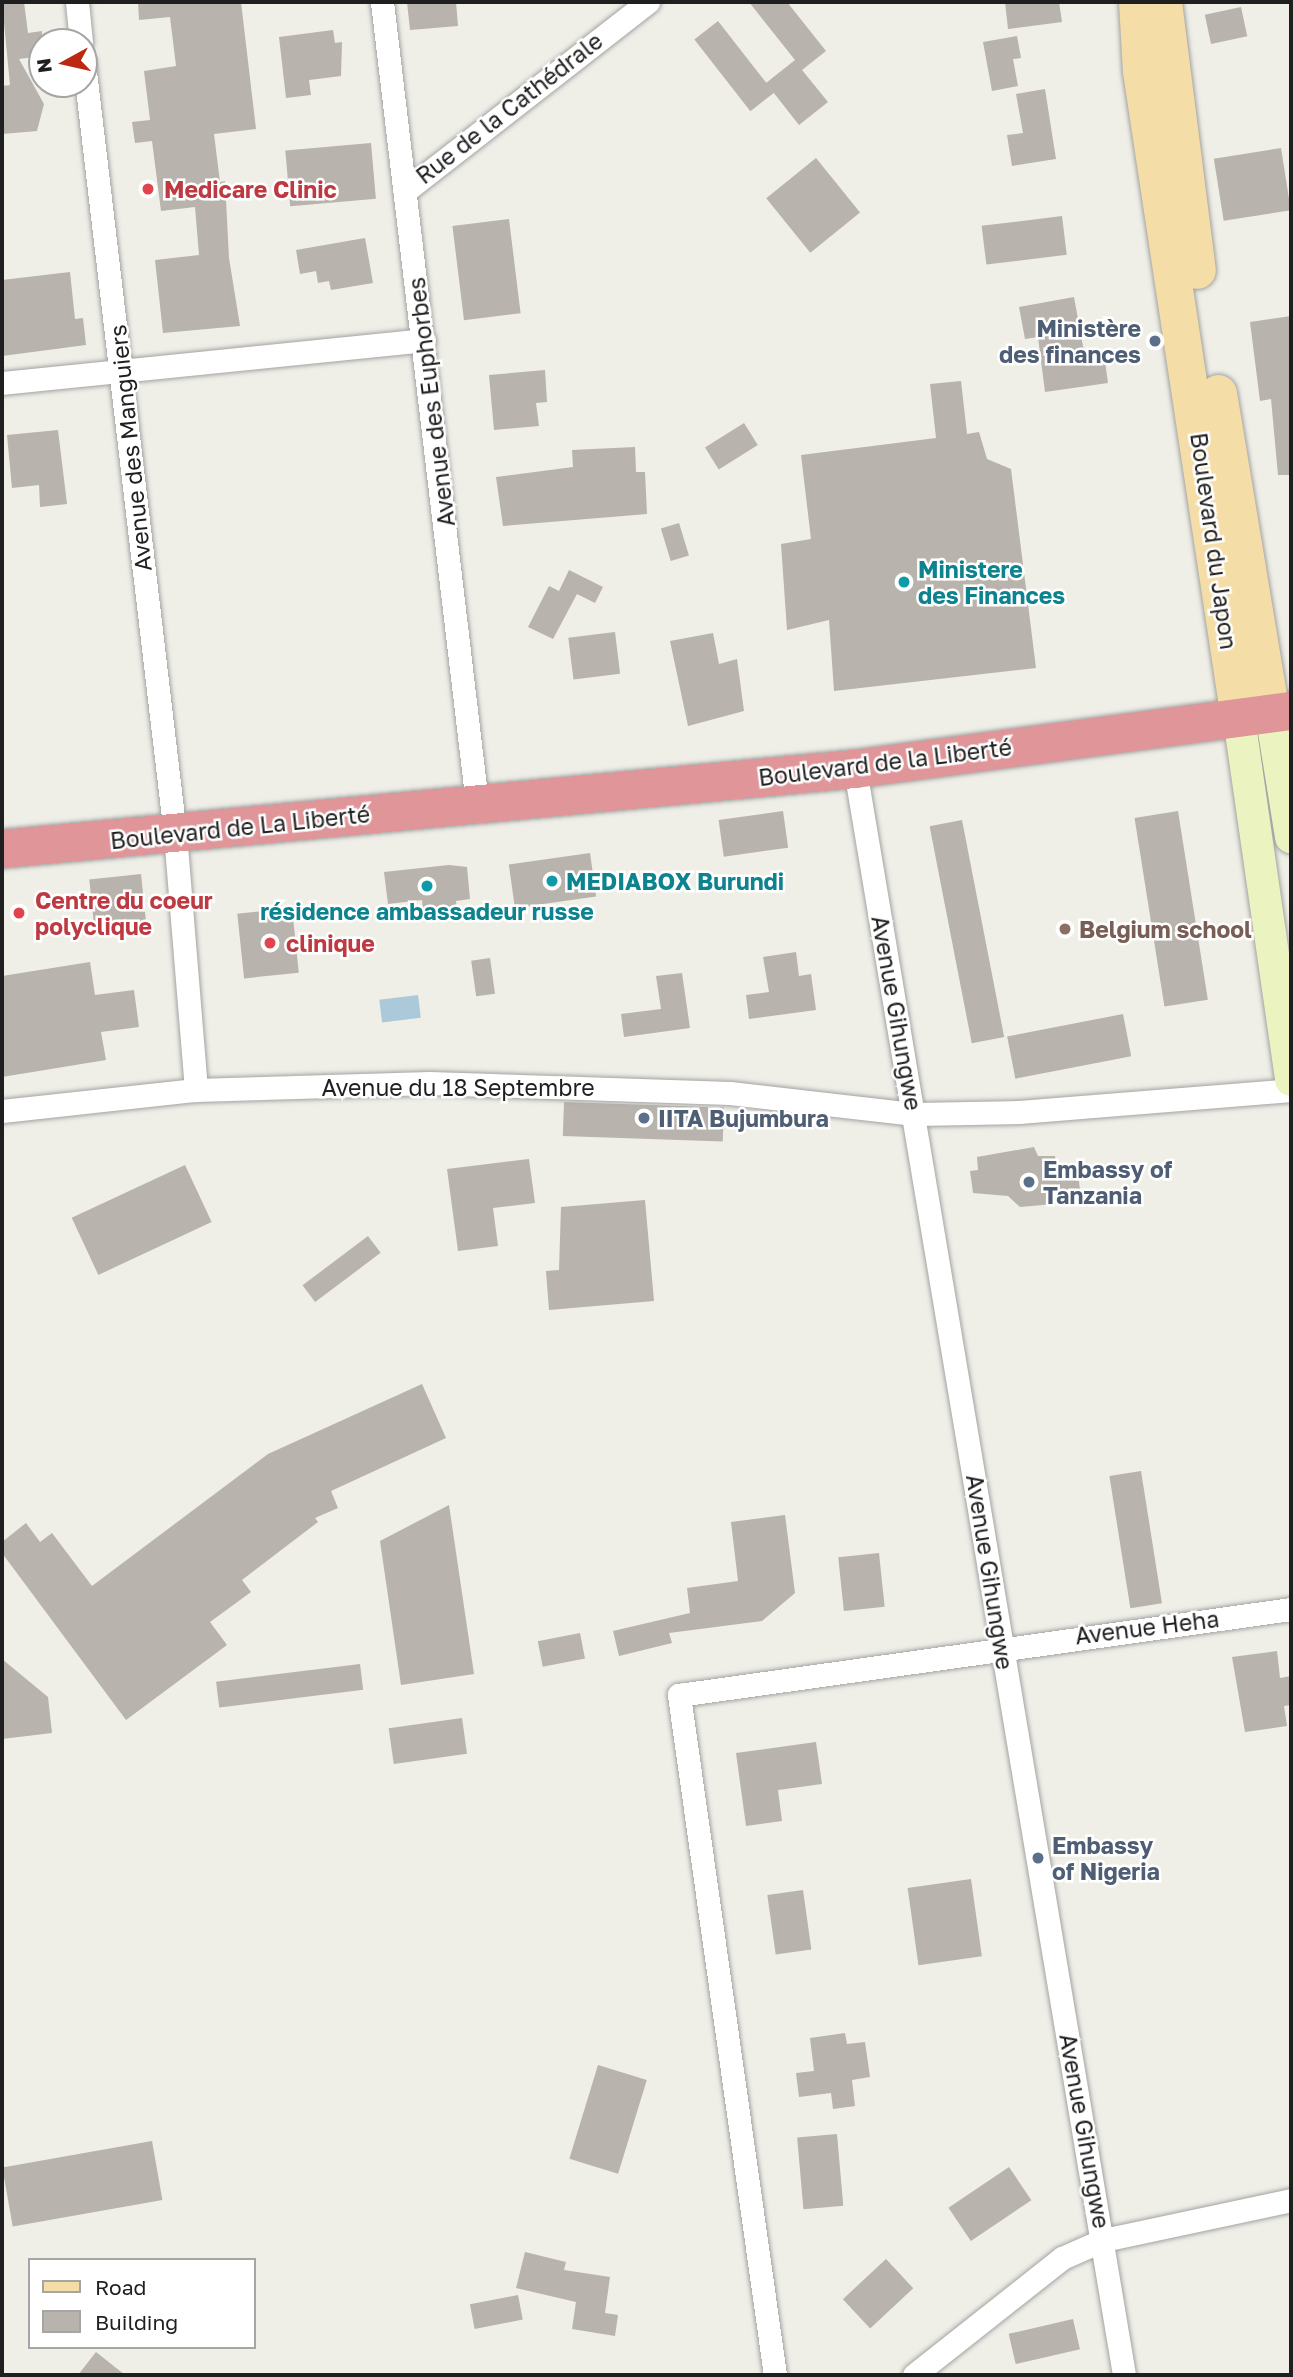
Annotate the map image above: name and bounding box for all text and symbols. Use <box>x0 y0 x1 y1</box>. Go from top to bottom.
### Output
street label: Rue de la Cathédrale <box>410 27 608 189</box>
north arrow <box>28 28 98 98</box>
text: N <box>31 57 56 74</box>
place label: Medicare Clinic <box>164 175 337 203</box>
marker: Medicare Clinic <box>138 179 158 199</box>
street label: Avenue des Euphorbes <box>402 276 460 528</box>
place label: Ministère des finances <box>999 314 1141 368</box>
street label: Avenue des Manguiers <box>103 323 157 573</box>
marker: Ministère des finances <box>1147 333 1163 349</box>
street label: Boulevard du Japon <box>1185 431 1243 651</box>
place label: Ministere des Finances <box>918 555 1065 609</box>
marker: Ministere des Finances <box>896 574 912 590</box>
street label: Boulevard de la Liberté <box>757 733 1013 791</box>
street label: Boulevard de La Liberté <box>109 800 371 854</box>
place label: MEDIABOX Burundi <box>566 867 784 895</box>
marker: MEDIABOX Burundi <box>544 873 560 889</box>
marker: résidence ambassadeur russe <box>419 878 435 894</box>
place label: Centre du coeur polyclique <box>35 886 213 940</box>
place label: résidence ambassadeur russe <box>260 897 594 925</box>
marker: Centre du coeur polyclique <box>9 903 29 923</box>
street label: Avenue Gihungwe <box>866 913 928 1113</box>
place label: Belgium school <box>1079 915 1252 943</box>
marker: Belgium school <box>1057 921 1073 937</box>
place label: clinique <box>286 929 375 957</box>
marker: clinique <box>260 933 280 953</box>
street label: Avenue du 18 Septembre <box>321 1073 595 1101</box>
place label: IITA Bujumbura <box>658 1104 829 1132</box>
marker: IITA Bujumbura <box>636 1110 652 1126</box>
place label: Embassy of Tanzania <box>1043 1155 1172 1209</box>
marker: Embassy of Tanzania <box>1021 1174 1037 1190</box>
street label: Avenue Gihungwe <box>961 1472 1019 1672</box>
street label: Avenue Heha <box>1073 1604 1221 1650</box>
place label: Embassy of Nigeria <box>1052 1831 1160 1885</box>
marker: Embassy of Nigeria <box>1030 1850 1046 1866</box>
street label: Avenue Gihungwe <box>1054 2031 1116 2231</box>
legend <box>28 2258 256 2349</box>
text: Road <box>95 2274 146 2300</box>
text: Building <box>95 2309 178 2335</box>

